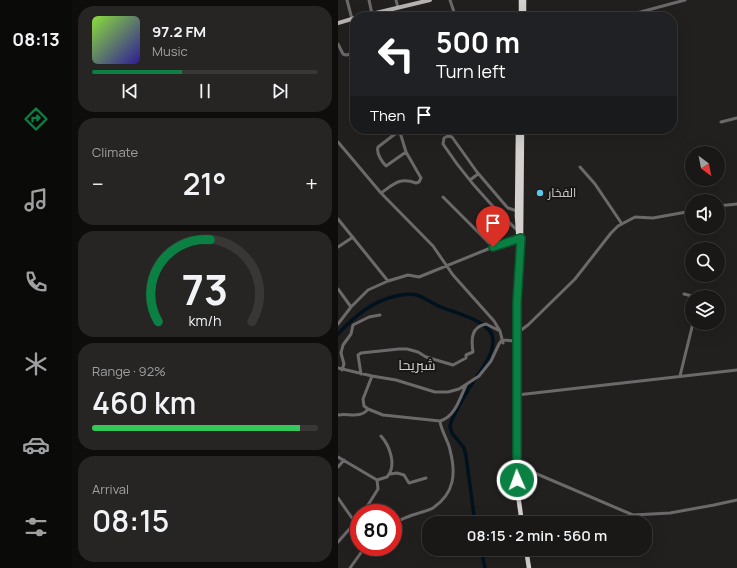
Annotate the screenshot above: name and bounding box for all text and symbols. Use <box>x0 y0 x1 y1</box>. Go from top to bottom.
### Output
text: 97.2 FM <box>152 21 206 42</box>
text: 500 m <box>436 23 520 61</box>
text: 08:13 <box>12 27 60 51</box>
icon: left <box>370 28 422 80</box>
text: Music <box>152 42 188 60</box>
text: Turn left <box>436 59 506 83</box>
icon: previous <box>119 80 141 102</box>
icon: pause <box>194 80 216 102</box>
icon: next <box>269 80 291 102</box>
icon: arrive <box>413 104 435 126</box>
icon: directions <box>22 105 50 133</box>
text: Then <box>370 105 405 126</box>
text: Climate <box>92 143 138 161</box>
north arrow <box>685 146 725 186</box>
map controls <box>685 146 725 330</box>
text: 21° <box>183 163 226 204</box>
text: − <box>92 169 104 199</box>
text: + <box>305 169 318 199</box>
place label: الفخار <box>547 184 576 201</box>
icon: music <box>22 186 50 214</box>
marker: الفخار <box>535 188 545 198</box>
button: sound <box>685 194 725 234</box>
pin <box>476 206 510 247</box>
icon: arrive <box>482 212 504 234</box>
button: search <box>685 242 725 282</box>
text: 73 <box>182 261 228 317</box>
icon: phone <box>22 268 50 296</box>
button: layers <box>685 290 725 330</box>
text: km/h <box>188 311 222 330</box>
icon: climate <box>22 350 50 378</box>
district label: شبريحا <box>398 355 436 374</box>
text: Range · 92% <box>92 362 166 380</box>
text: 460 km <box>92 382 196 423</box>
icon: car <box>22 431 50 459</box>
position arrow <box>496 459 538 501</box>
text: Arrival <box>92 480 129 498</box>
text: 08:15 <box>92 500 169 541</box>
speed limit sign: 80 <box>350 504 402 556</box>
icon: filters <box>22 513 50 541</box>
text: 08:15 · 2 min · 560 m <box>467 525 607 546</box>

